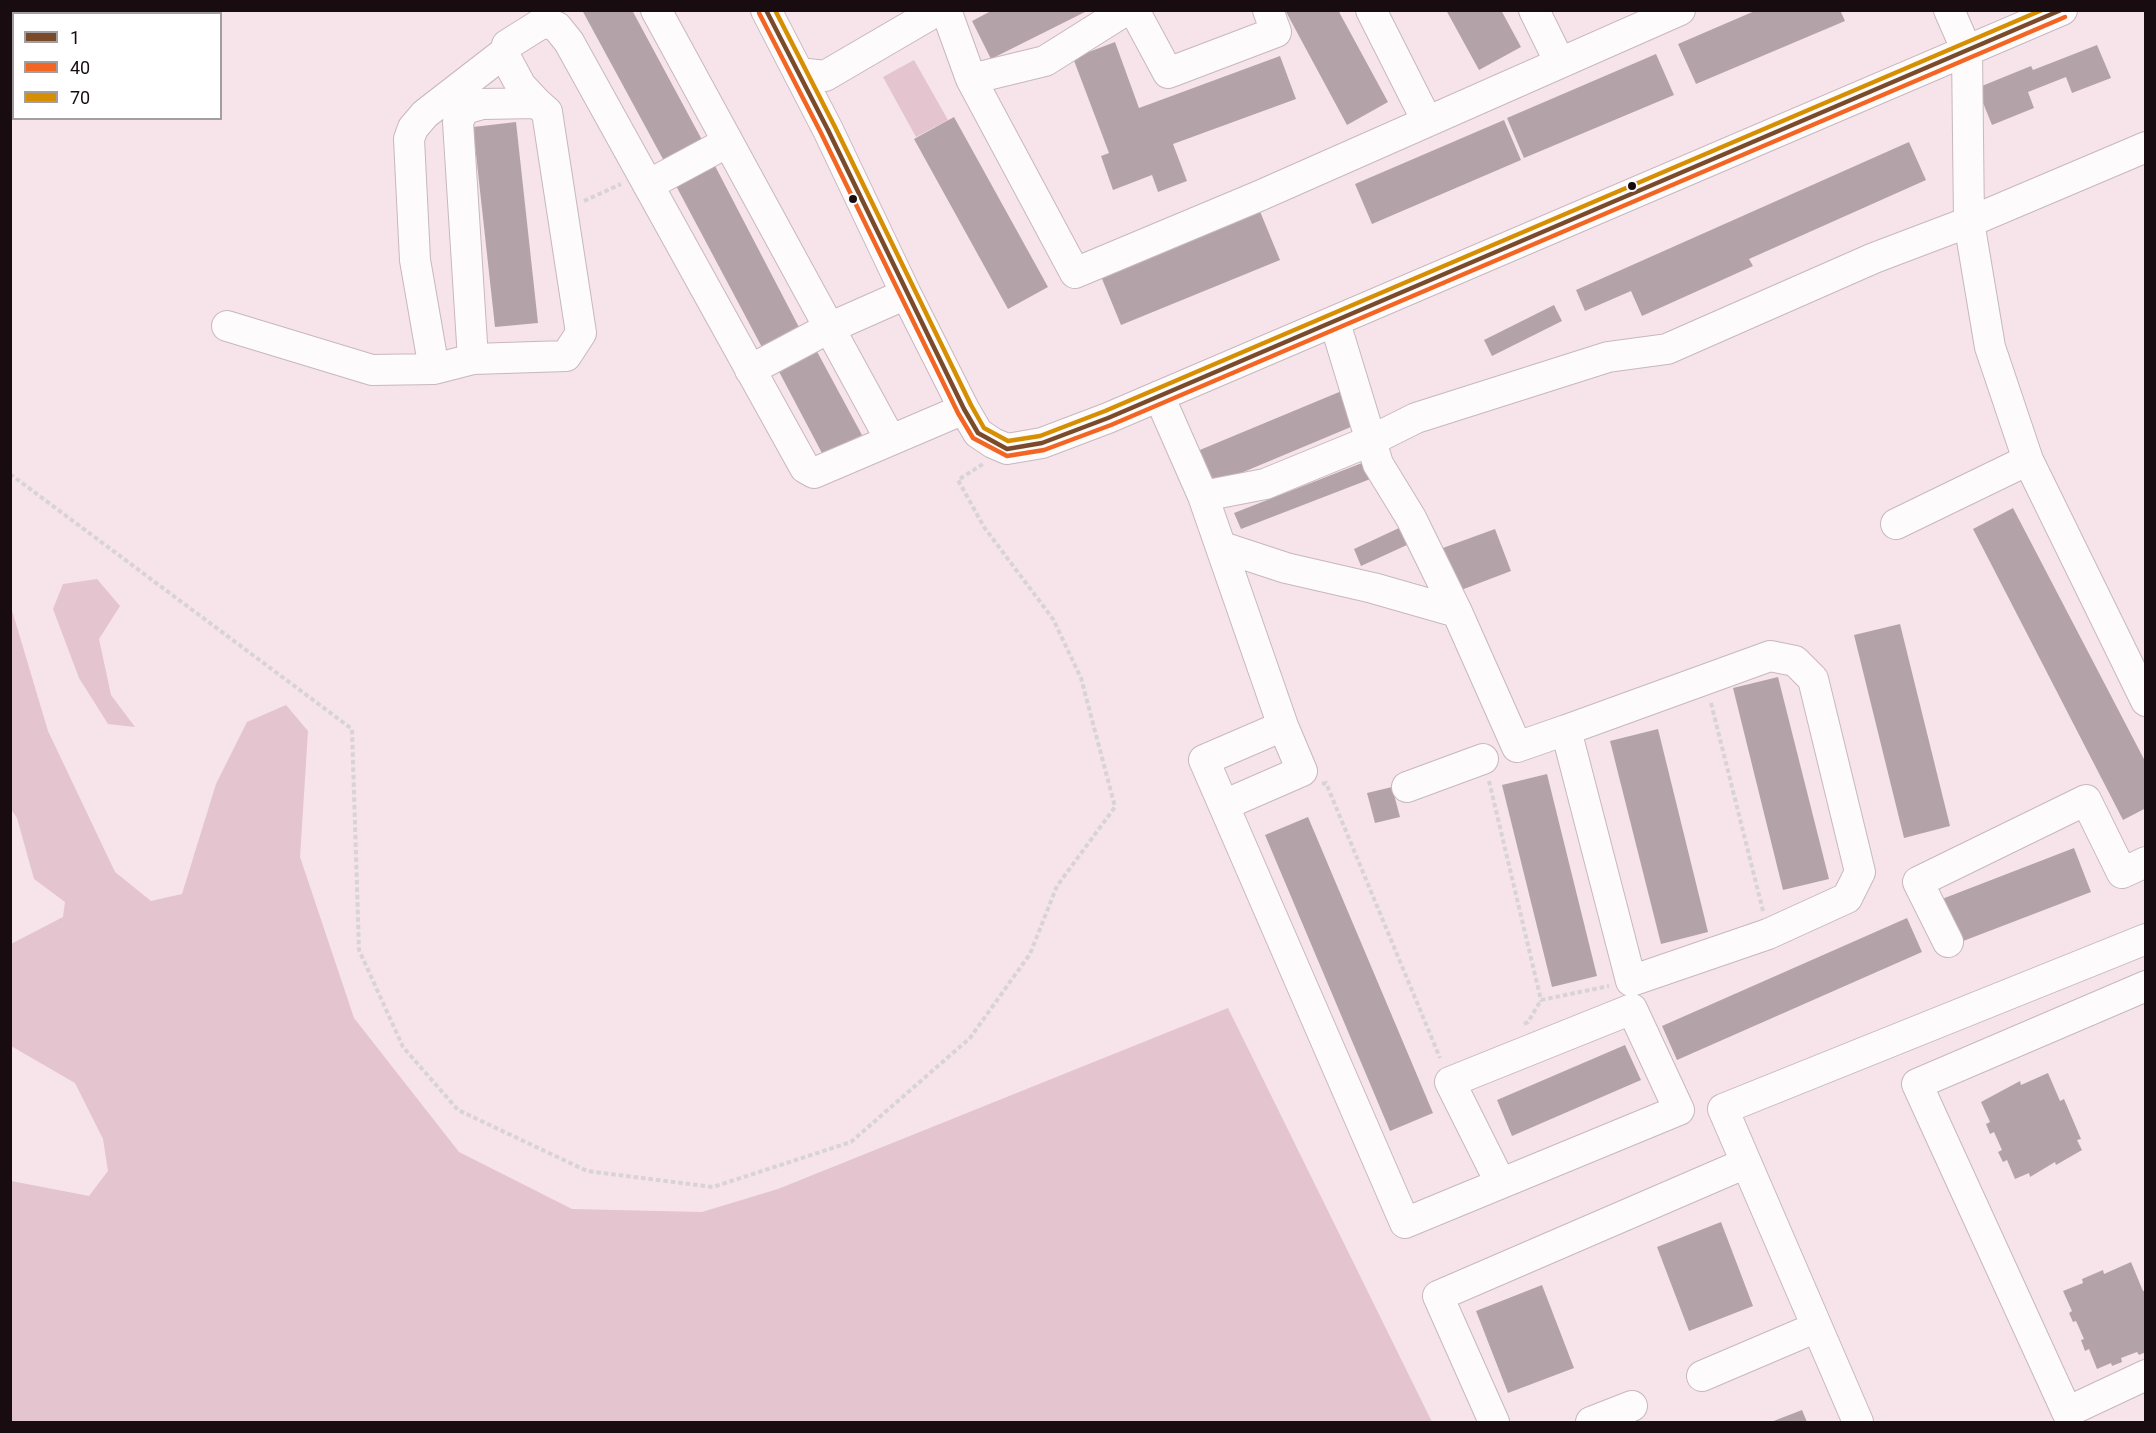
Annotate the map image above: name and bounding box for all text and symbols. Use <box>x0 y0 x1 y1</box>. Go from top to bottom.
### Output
legend <box>12 12 222 120</box>
text: 1 <box>70 27 80 48</box>
text: 40 <box>70 57 90 78</box>
text: 70 <box>70 87 90 108</box>
unlabelled marker <box>1626 180 1638 192</box>
unlabelled marker <box>847 193 859 205</box>

